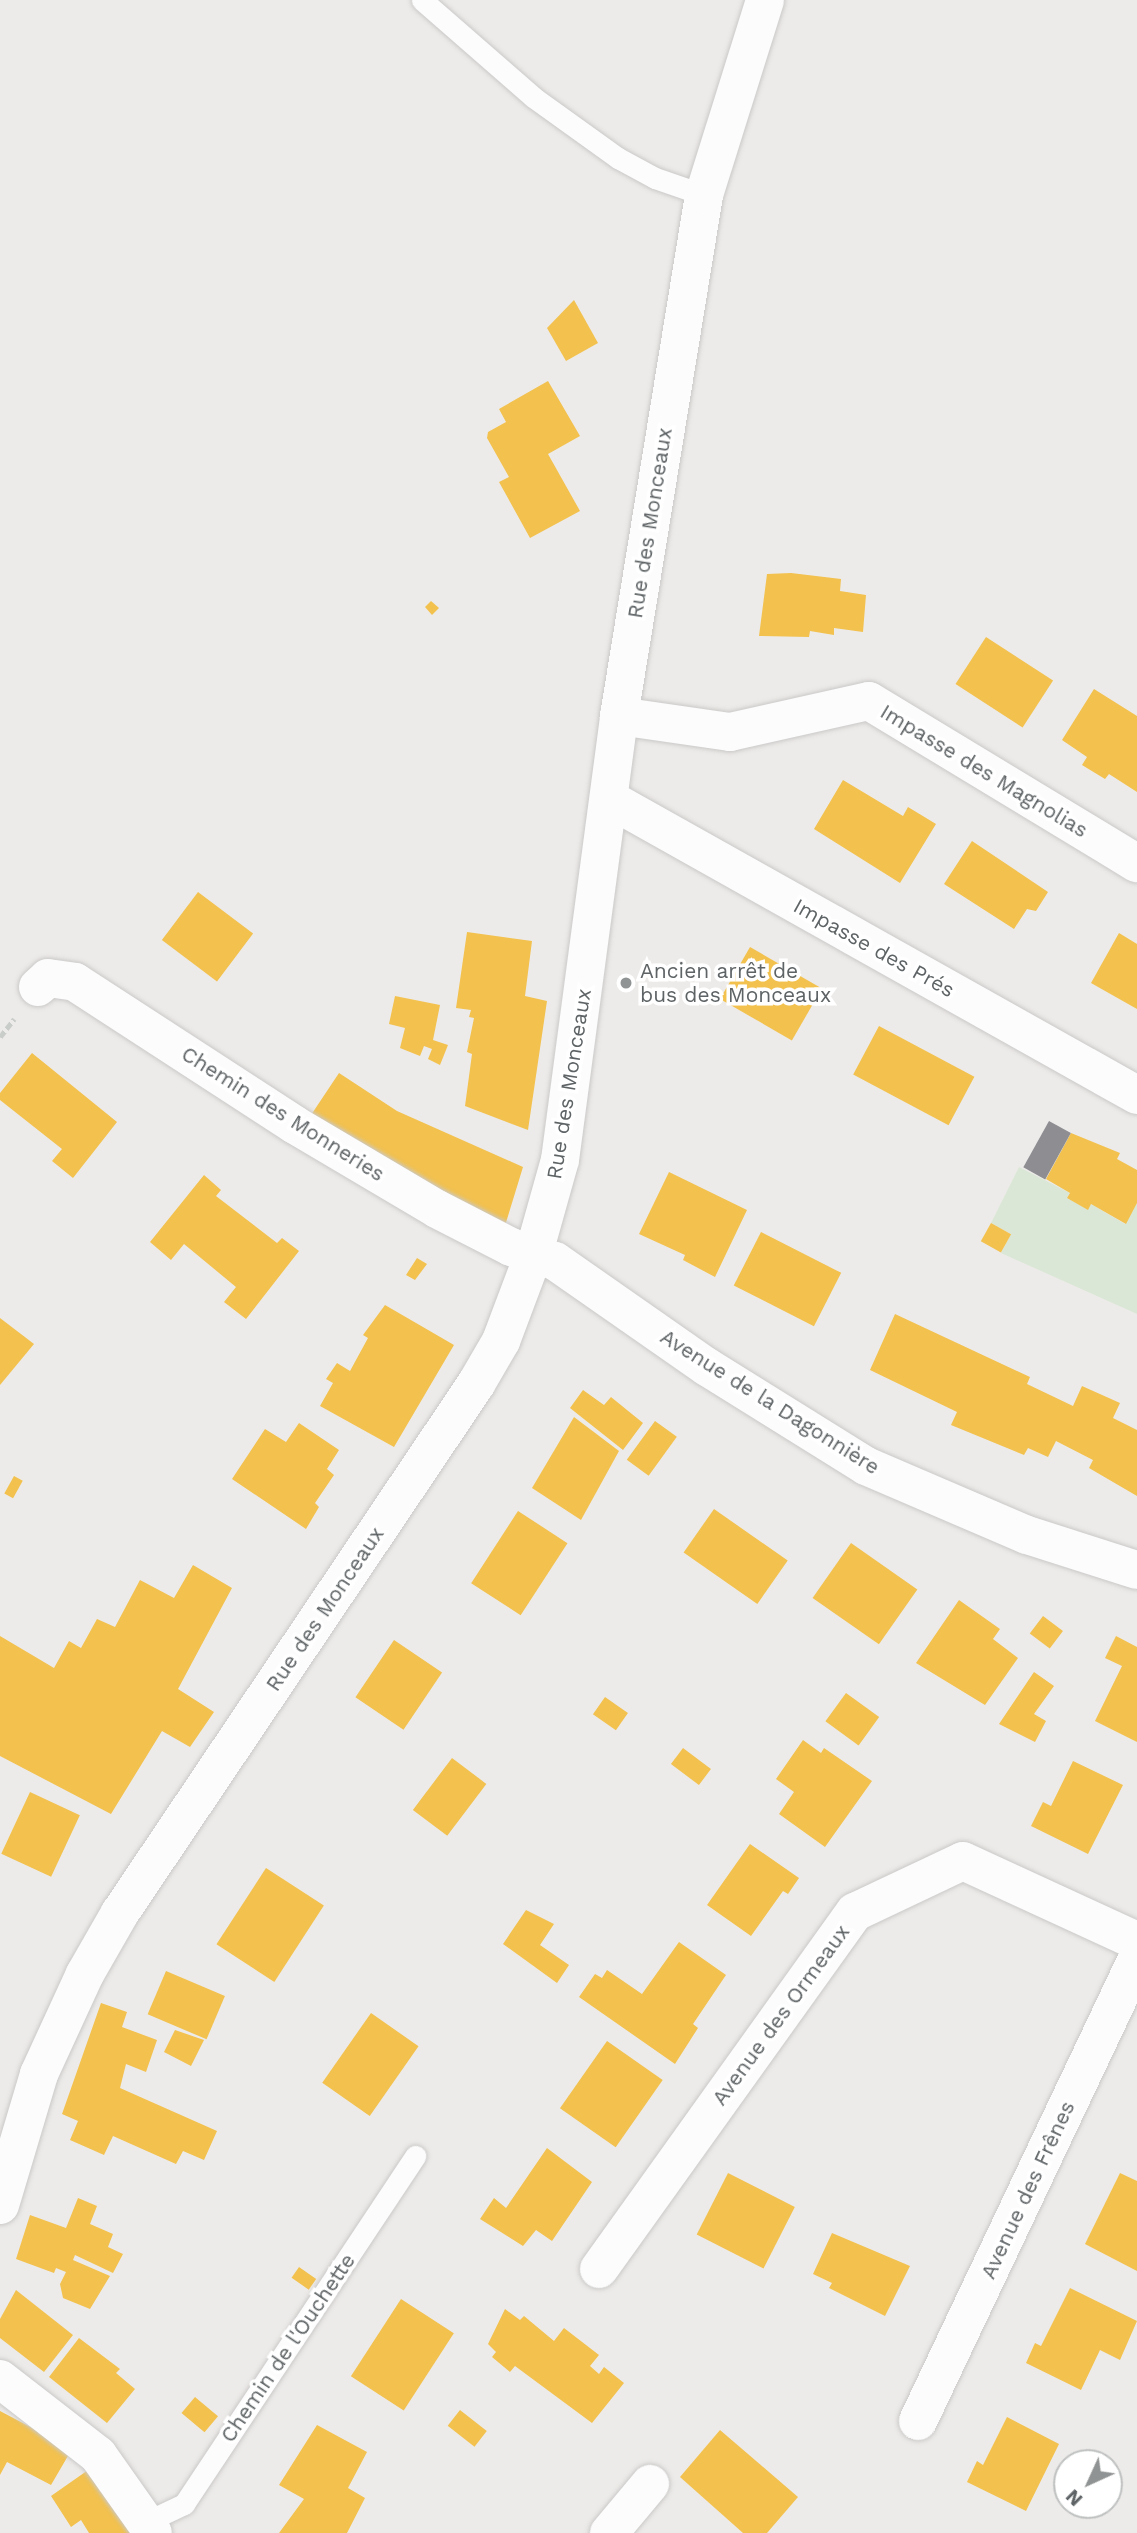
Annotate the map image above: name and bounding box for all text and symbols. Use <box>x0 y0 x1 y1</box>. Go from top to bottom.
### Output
street label: Rue des Monceaux <box>622 426 678 620</box>
street label: Impasse des Magnolias <box>876 699 1092 843</box>
street label: Impasse des Prés <box>789 893 959 1003</box>
place label: Ancien arrêt de bus des Monceaux <box>640 958 831 1008</box>
marker: Ancien arrêt de bus des Monceaux <box>618 975 634 991</box>
street label: Rue des Monceaux <box>541 987 597 1181</box>
street label: Chemin des Monneries <box>177 1041 389 1187</box>
street label: Avenue de la Dagonnière <box>656 1324 884 1480</box>
street label: Rue des Monceaux <box>261 1522 389 1696</box>
street label: Avenue des Ormeaux <box>707 1920 855 2110</box>
street label: Avenue des Frênes <box>976 2097 1080 2283</box>
street label: Chemin de l'Ouchette <box>215 2249 361 2447</box>
north arrow <box>1053 2449 1123 2519</box>
text: N <box>1061 2485 1087 2511</box>

